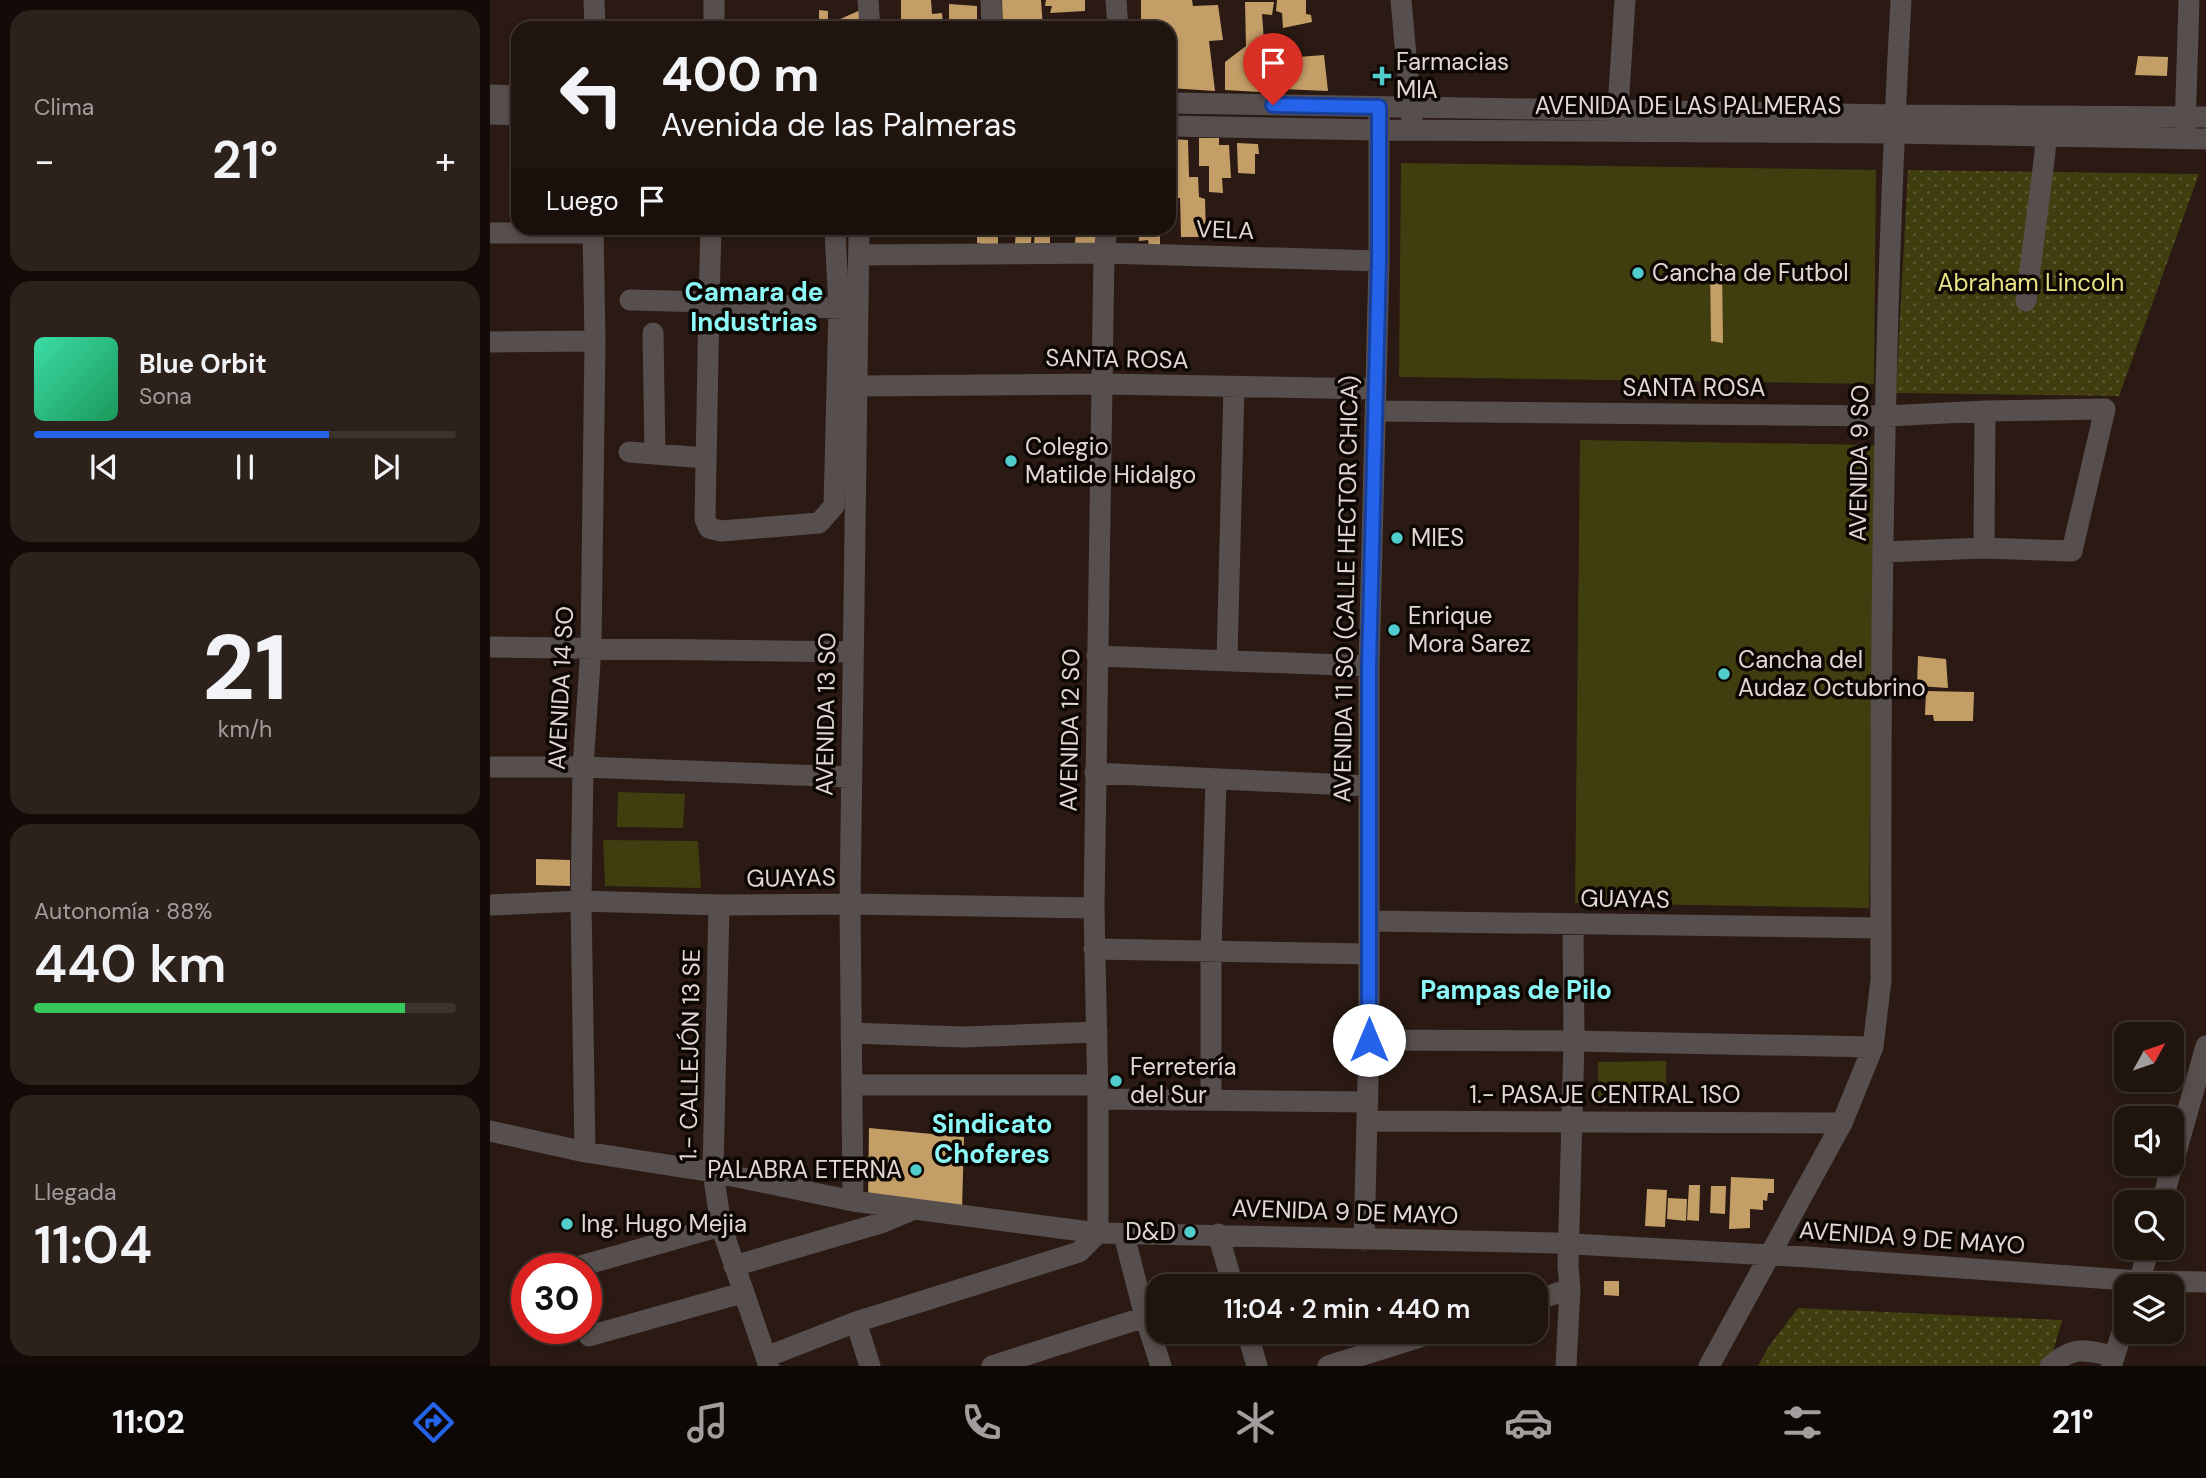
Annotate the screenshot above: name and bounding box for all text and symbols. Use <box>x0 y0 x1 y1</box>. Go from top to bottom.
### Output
pin <box>1243 33 1303 105</box>
text: 400 m <box>661 42 819 106</box>
icon: arrive <box>1254 44 1292 82</box>
place label: Farmacias MIA <box>1396 46 1509 105</box>
icon: left <box>546 49 637 140</box>
marker: Farmacias MIA <box>1374 68 1390 84</box>
street label: AVENIDA DE LAS PALMERAS <box>1535 90 1841 121</box>
text: Clima <box>34 92 94 122</box>
text: Avenida de las Palmeras <box>661 104 1017 146</box>
text: 21° <box>212 126 278 194</box>
text: − <box>34 136 55 186</box>
text: + <box>435 136 456 186</box>
icon: arrive <box>633 182 671 220</box>
text: Luego <box>546 184 619 218</box>
street label: VELA <box>1195 213 1255 246</box>
place label: Cancha de Futbol <box>1652 257 1849 288</box>
marker: Cancha de Futbol <box>1630 265 1646 281</box>
park label: Abraham Lincoln <box>1938 267 2124 298</box>
district label: Camara de Industrias <box>685 275 823 339</box>
street label: SANTA ROSA <box>1045 342 1189 375</box>
text: Blue Orbit <box>139 347 267 381</box>
street label: SANTA ROSA <box>1622 372 1766 403</box>
street label: AVENIDA 11 SO (CALLE HECTOR CHICA) <box>1326 375 1365 803</box>
text: Sona <box>139 381 192 411</box>
street label: AVENIDA 9 SO <box>1842 384 1875 542</box>
place label: Colegio Matilde Hidalgo <box>1025 431 1196 490</box>
icon: previous <box>85 448 123 486</box>
icon: pause <box>226 448 264 486</box>
icon: next <box>367 448 405 486</box>
marker: Colegio Matilde Hidalgo <box>1003 453 1019 469</box>
place label: MIES <box>1411 522 1464 553</box>
marker: MIES <box>1389 530 1405 546</box>
place label: Enrique Mora Sarez <box>1408 600 1531 659</box>
street label: AVENIDA 14 SO <box>541 605 580 771</box>
text: 21 <box>202 609 288 727</box>
marker: Enrique Mora Sarez <box>1386 622 1402 638</box>
street label: AVENIDA 13 SO <box>809 632 842 796</box>
place label: Cancha del Audaz Octubrino <box>1738 644 1926 703</box>
street label: AVENIDA 12 SO <box>1053 648 1086 812</box>
marker: Cancha del Audaz Octubrino <box>1716 666 1732 682</box>
text: km/h <box>218 714 272 744</box>
street label: GUAYAS <box>746 861 836 894</box>
street label: GUAYAS <box>1580 882 1670 915</box>
text: Autonomía · 88% <box>34 896 212 926</box>
text: 440 km <box>34 930 226 998</box>
street label: 1.- CALLEJÓN 13 SE <box>672 949 707 1161</box>
district label: Pampas de Pilo <box>1420 973 1612 1007</box>
position arrow <box>1332 1003 1406 1077</box>
north arrow <box>2114 1022 2184 1092</box>
map controls <box>2114 1022 2184 1344</box>
place label: Ferretería del Sur <box>1130 1051 1237 1110</box>
marker: Ferretería del Sur <box>1108 1073 1124 1089</box>
street label: 1.- PASAJE CENTRAL 1SO <box>1469 1079 1741 1110</box>
button: sound <box>2114 1106 2184 1176</box>
district label: Sindicato Choferes <box>932 1107 1052 1171</box>
place label: PALABRA ETERNA <box>707 1154 902 1185</box>
marker: PALABRA ETERNA <box>908 1162 924 1178</box>
text: Llegada <box>34 1177 117 1207</box>
button: search <box>2114 1190 2184 1260</box>
street label: AVENIDA 9 DE MAYO <box>1231 1192 1459 1231</box>
place label: Ing. Hugo Mejia <box>581 1208 747 1239</box>
text: 11:04 <box>34 1211 152 1279</box>
street label: AVENIDA 9 DE MAYO <box>1798 1214 2026 1261</box>
marker: Ing. Hugo Mejia <box>559 1216 575 1232</box>
place label: D&D <box>1125 1216 1176 1247</box>
marker: D&D <box>1182 1224 1198 1240</box>
speed limit sign: 30 <box>511 1253 602 1344</box>
button: layers <box>2114 1274 2184 1344</box>
text: 11:04 · 2 min · 440 m <box>1224 1292 1470 1326</box>
icon: directions <box>409 1398 458 1447</box>
icon: music <box>683 1398 732 1447</box>
icon: phone <box>957 1398 1006 1447</box>
icon: climate <box>1231 1398 1280 1447</box>
icon: car <box>1504 1398 1553 1447</box>
icon: filters <box>1778 1398 1827 1447</box>
text: 11:02 <box>112 1401 185 1443</box>
text: 21° <box>2052 1401 2094 1443</box>

